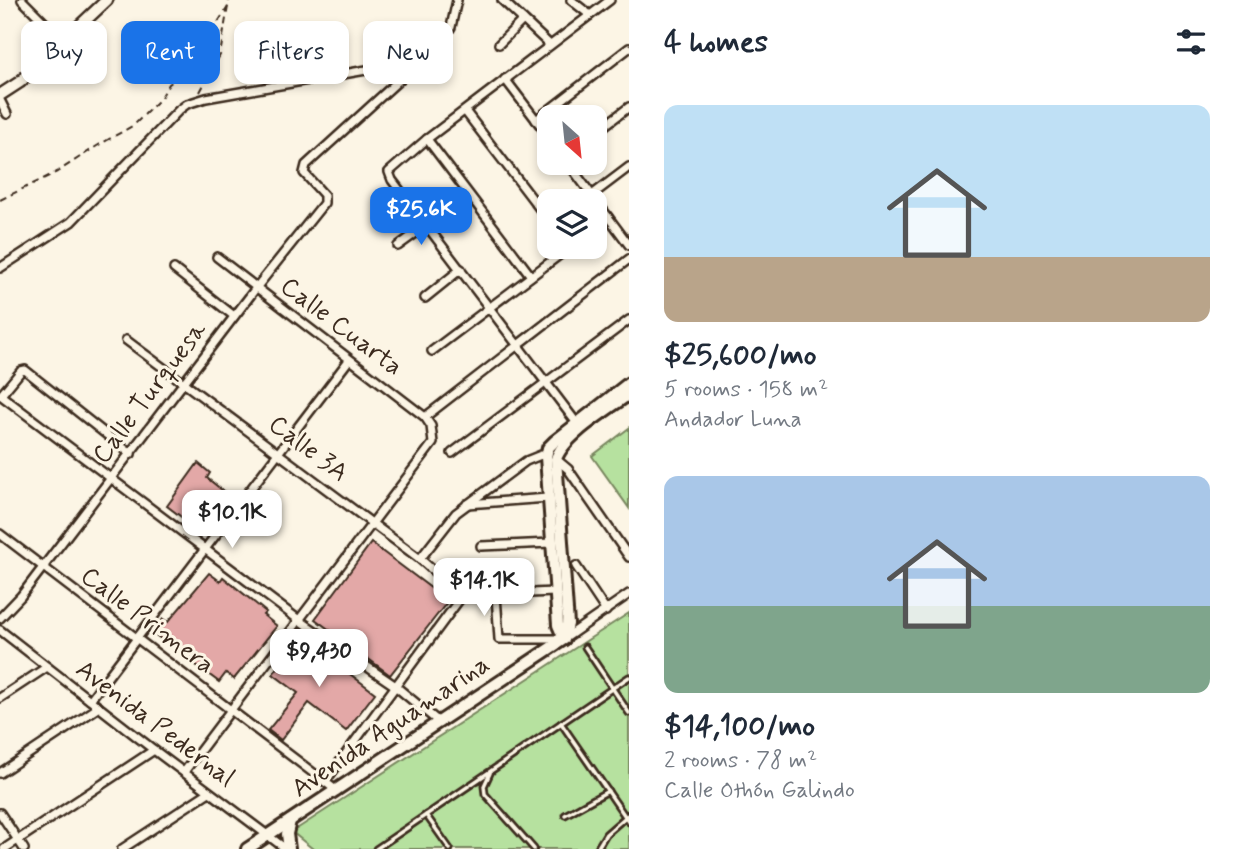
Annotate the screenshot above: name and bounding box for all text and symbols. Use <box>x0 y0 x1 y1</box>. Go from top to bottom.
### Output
chip: Buy <box>21 21 107 84</box>
chip: Rent <box>121 21 220 84</box>
chip: Filters <box>234 21 349 84</box>
chip: New <box>363 21 453 84</box>
text: 4 homes <box>664 23 768 62</box>
icon: filters <box>1172 23 1210 61</box>
north arrow <box>537 105 607 175</box>
map controls <box>537 105 607 259</box>
icon: home <box>874 150 1000 276</box>
pin: $25.6K <box>364 188 478 247</box>
button: layers <box>537 189 607 259</box>
text: $25.6K <box>386 195 456 225</box>
street label: Calle Cuarta <box>273 270 409 384</box>
street label: Calle Turquesa <box>85 315 215 471</box>
text: $25,600/mo <box>664 336 817 375</box>
text: 5 rooms · 158 m² <box>664 375 828 405</box>
text: Andador Luna <box>664 405 802 435</box>
street label: Calle 3A <box>261 408 355 490</box>
pin: $10.1K <box>175 490 289 550</box>
text: $10.1K <box>198 498 266 528</box>
icon: home <box>874 521 1000 647</box>
pin: $14.1K <box>427 558 541 618</box>
street label: Calle Primera <box>73 560 221 682</box>
text: $14.1K <box>449 566 519 596</box>
pin: $9,430 <box>262 630 376 689</box>
text: $9,430 <box>286 637 352 667</box>
street label: Avenida Aguamarina <box>285 648 497 806</box>
street label: Avenida Pedernal <box>68 653 242 795</box>
text: $14,100/mo <box>664 707 815 746</box>
text: 2 rooms · 78 m² <box>664 746 817 776</box>
text: Calle Othón Galindo <box>664 776 855 806</box>

